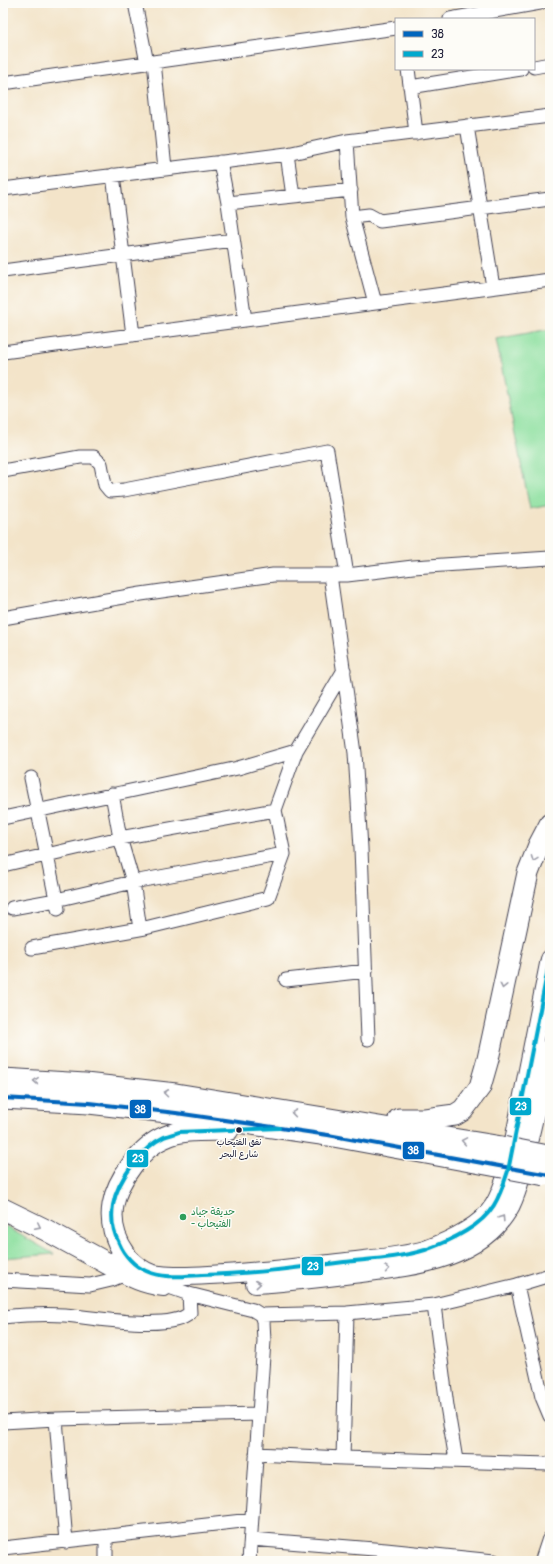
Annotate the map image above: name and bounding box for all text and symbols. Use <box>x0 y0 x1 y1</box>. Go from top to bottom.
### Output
legend <box>395 18 535 70</box>
text: 38 <box>431 27 444 42</box>
text: 23 <box>431 47 444 62</box>
one-way arrow <box>530 856 538 863</box>
one-way arrow <box>500 983 508 989</box>
one-way arrow <box>33 1077 39 1085</box>
one-way arrow <box>163 1089 169 1098</box>
line badge: 23 <box>509 1097 532 1116</box>
line badge: 38 <box>129 1099 152 1119</box>
text: 23 <box>515 1100 527 1113</box>
text: 38 <box>134 1103 146 1116</box>
one-way arrow <box>291 1109 297 1117</box>
marker: نفق الفتيحاب شارع البحر <box>234 1125 244 1135</box>
place label: نفق الفتيحاب شارع البحر <box>217 1137 262 1160</box>
one-way arrow <box>461 1137 467 1145</box>
line badge: 38 <box>402 1141 425 1160</box>
text: 38 <box>407 1144 419 1157</box>
line badge: 23 <box>126 1149 149 1168</box>
text: 23 <box>132 1152 144 1165</box>
place label: حديقة جياد - الفتيحاب <box>191 1206 235 1230</box>
marker: حديقة جياد - الفتيحاب <box>178 1212 188 1222</box>
one-way arrow <box>497 1215 505 1222</box>
one-way arrow <box>34 1221 41 1229</box>
line badge: 23 <box>301 1256 324 1276</box>
text: 23 <box>307 1260 319 1273</box>
one-way arrow <box>384 1265 390 1274</box>
one-way arrow <box>255 1280 261 1289</box>

